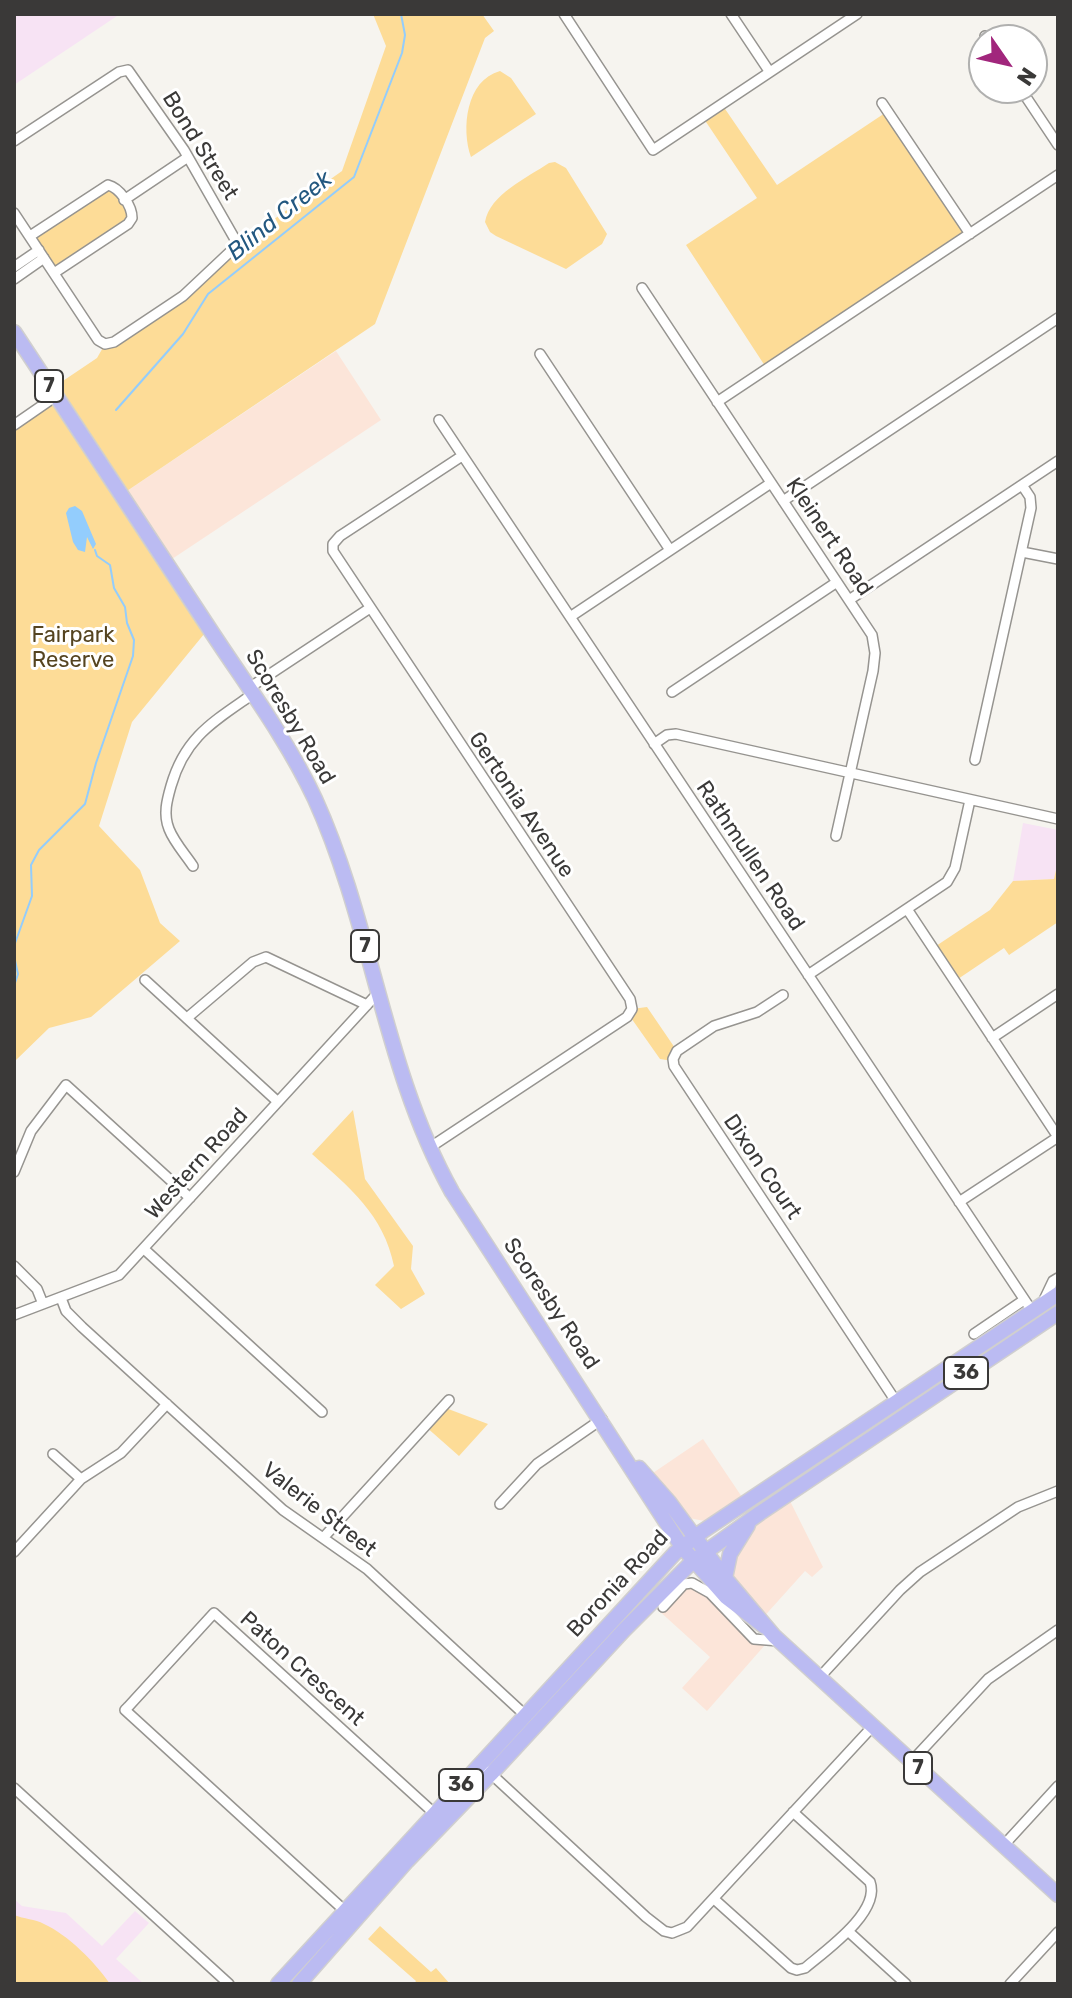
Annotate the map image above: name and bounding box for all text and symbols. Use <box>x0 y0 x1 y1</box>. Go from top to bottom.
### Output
north arrow <box>968 24 1048 104</box>
text: N <box>1011 62 1042 91</box>
street label: Bond Street <box>156 87 244 205</box>
water label: Blind Creek <box>222 165 338 267</box>
road number: 7 <box>35 370 63 402</box>
street label: Kleinert Road <box>780 473 878 601</box>
park label: Fairpark Reserve <box>31 623 115 674</box>
street label: Scoresby Road <box>239 645 341 789</box>
street label: Gertonia Avenue <box>462 727 580 883</box>
street label: Rathmullen Road <box>690 776 810 936</box>
road number: 7 <box>351 930 379 962</box>
street label: Western Road <box>140 1103 254 1225</box>
street label: Dixon Court <box>717 1110 807 1224</box>
street label: Scoresby Road <box>497 1233 605 1375</box>
road number: 36 <box>944 1357 988 1389</box>
street label: Valerie Street <box>257 1457 381 1563</box>
street label: Boronia Road <box>562 1525 674 1643</box>
street label: Paton Crescent <box>234 1606 370 1732</box>
road number: 7 <box>904 1752 932 1784</box>
road number: 36 <box>439 1769 483 1801</box>

